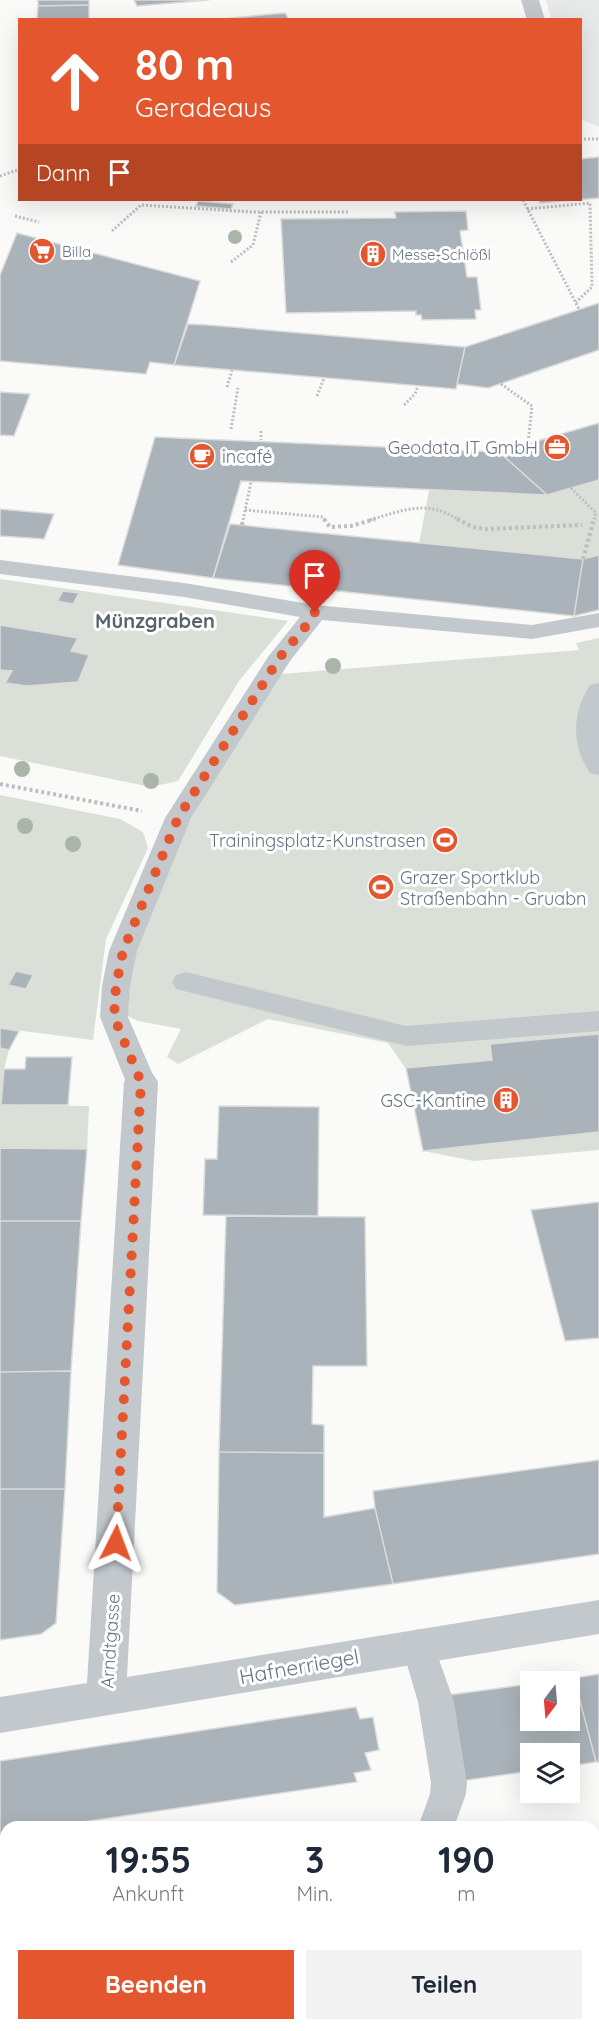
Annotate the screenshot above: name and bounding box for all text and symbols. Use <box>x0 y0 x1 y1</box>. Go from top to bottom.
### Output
text: 80 m <box>135 38 234 91</box>
icon: ahead <box>36 42 114 120</box>
text: Geradeaus <box>135 90 271 124</box>
icon: arrive <box>103 156 136 189</box>
text: Dann <box>36 159 91 187</box>
supermarket icon: Billa <box>27 236 57 266</box>
building icon: Messe-Schlößl <box>358 239 388 269</box>
place label: Billa <box>62 242 91 261</box>
place label: Messe-Schlößl <box>392 245 491 264</box>
office icon: Geodata IT GmbH <box>542 432 572 462</box>
place label: Geodata IT GmbH <box>388 436 538 459</box>
cafe icon: incafé <box>187 441 217 471</box>
place label: incafé <box>222 445 272 468</box>
pin <box>289 550 340 612</box>
icon: arrive <box>298 559 331 592</box>
district label: Münzgraben <box>95 608 215 633</box>
sports icon: Trainingsplatz-Kunstrasen <box>430 825 460 855</box>
place label: Trainingsplatz-Kunstrasen <box>209 829 426 852</box>
place label: Grazer Sportklub Straßenbahn - Gruabn <box>400 866 587 910</box>
sports icon: Grazer Sportklub Straßenbahn - Gruabn <box>366 872 396 902</box>
building icon: GSC-Kantine <box>491 1085 521 1115</box>
place label: GSC-Kantine <box>381 1089 486 1112</box>
position arrow <box>84 1511 148 1575</box>
street label: Arndtgasse <box>95 1593 125 1689</box>
street label: Hafnerriegel <box>237 1643 361 1689</box>
north arrow <box>520 1671 580 1731</box>
map controls <box>520 1671 580 1803</box>
button: layers <box>520 1743 580 1803</box>
text: 19:55 <box>105 1837 191 1882</box>
text: 3 <box>305 1837 324 1882</box>
text: 190 <box>438 1837 495 1882</box>
text: Ankunft <box>112 1881 184 1906</box>
text: Min. <box>297 1881 333 1906</box>
text: m <box>457 1881 475 1906</box>
button: Beenden <box>18 1950 294 2019</box>
button: Teilen <box>306 1950 582 2019</box>

